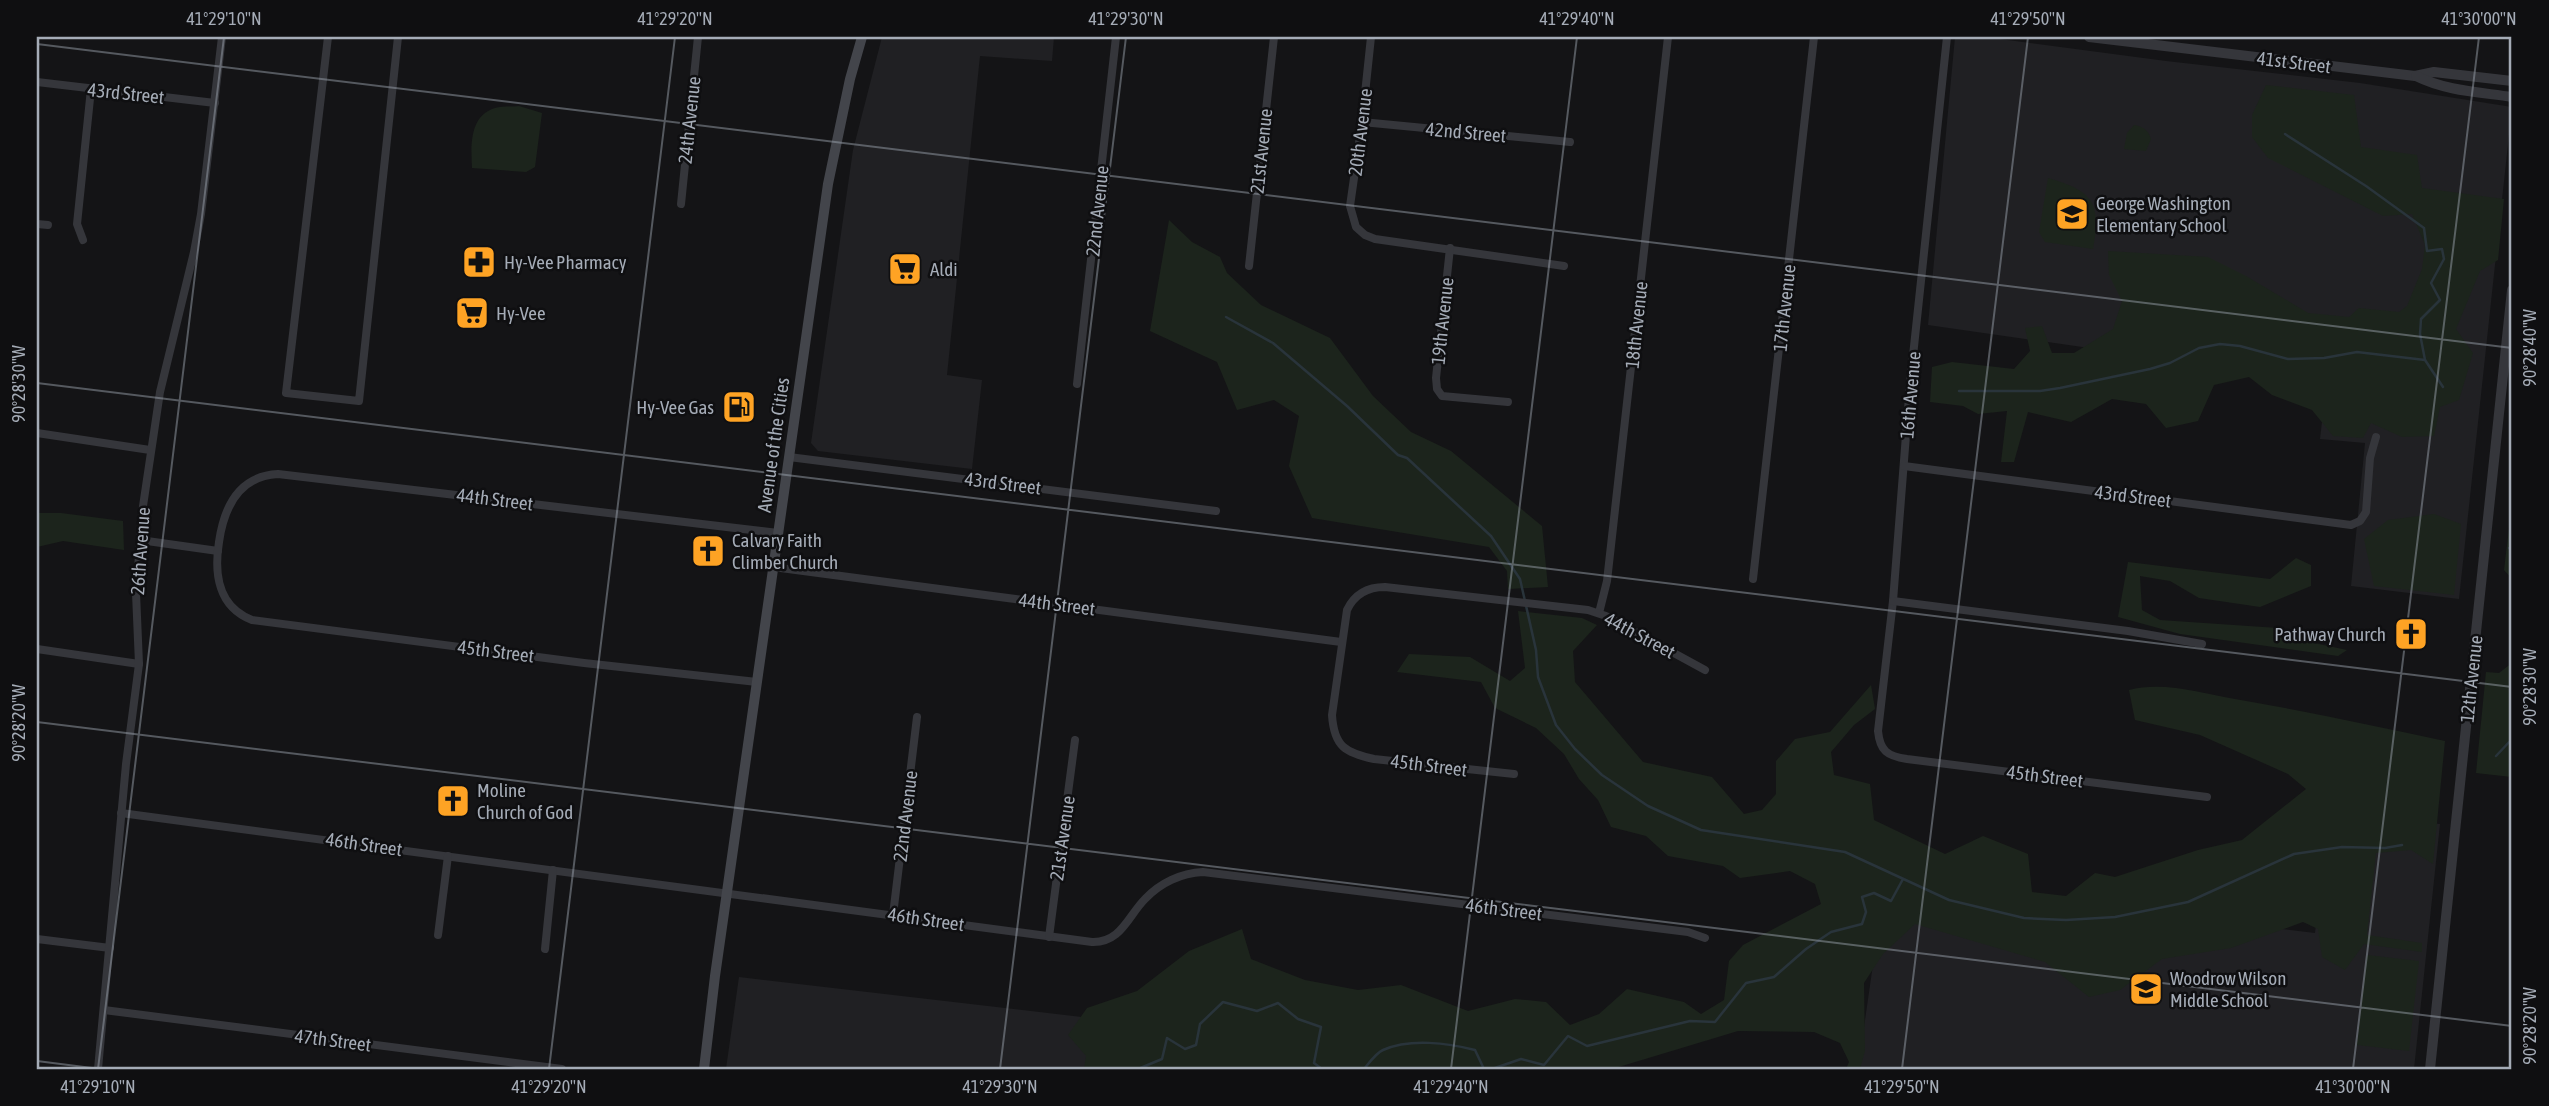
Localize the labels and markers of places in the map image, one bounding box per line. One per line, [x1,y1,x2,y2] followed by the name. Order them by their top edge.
[2096,192,2231,236] place label: George Washington Elementary School
[2053,195,2091,233] school or university icon: George Washington Elementary School
[460,243,498,281] pharmacy icon: Hy-Vee Pharmacy
[886,250,924,288] supermarket icon: Aldi
[504,251,627,273] place label: Hy-Vee Pharmacy
[930,258,958,280] place label: Aldi
[453,294,491,332] supermarket icon: Hy-Vee
[496,302,546,324] place label: Hy-Vee
[720,388,758,426] fuel station icon: Hy-Vee Gas
[636,396,714,418] place label: Hy-Vee Gas
[732,529,838,573] place label: Calvary Faith Climber Church
[689,532,727,570] church icon: Calvary Faith Climber Church
[2392,615,2430,653] church icon: Pathway Church
[2274,623,2386,645] place label: Pathway Church
[477,779,573,823] place label: Moline Church of God
[434,782,472,820] church icon: Moline Church of God
[2170,967,2286,1011] place label: Woodrow Wilson Middle School
[2127,970,2165,1008] school or university icon: Woodrow Wilson Middle School

